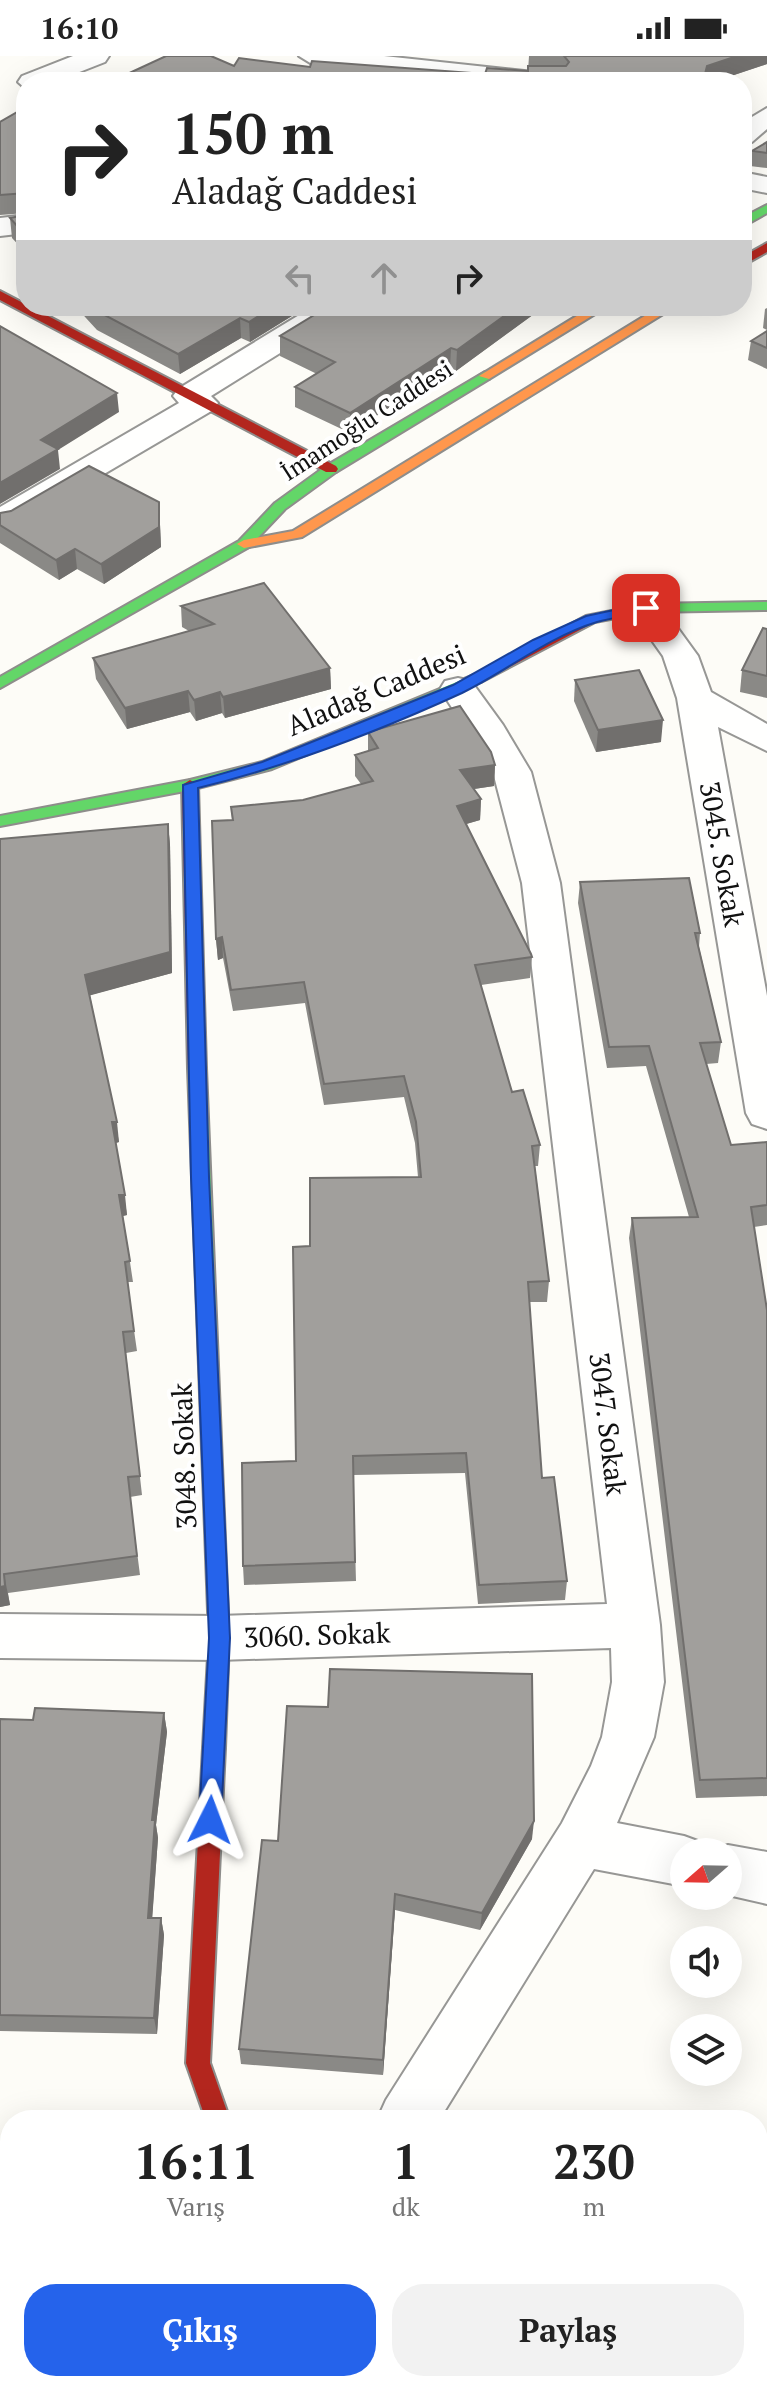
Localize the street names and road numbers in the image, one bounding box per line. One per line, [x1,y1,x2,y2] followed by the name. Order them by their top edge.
[274,353,458,488] street label: İmamoğlu Caddesi
[281,635,471,744] street label: Aladağ Caddesi
[692,778,754,930] street label: 3045. Sokak
[581,1350,636,1498] street label: 3047. Sokak
[162,1382,205,1530] street label: 3048. Sokak
[243,1613,391,1656] street label: 3060. Sokak

